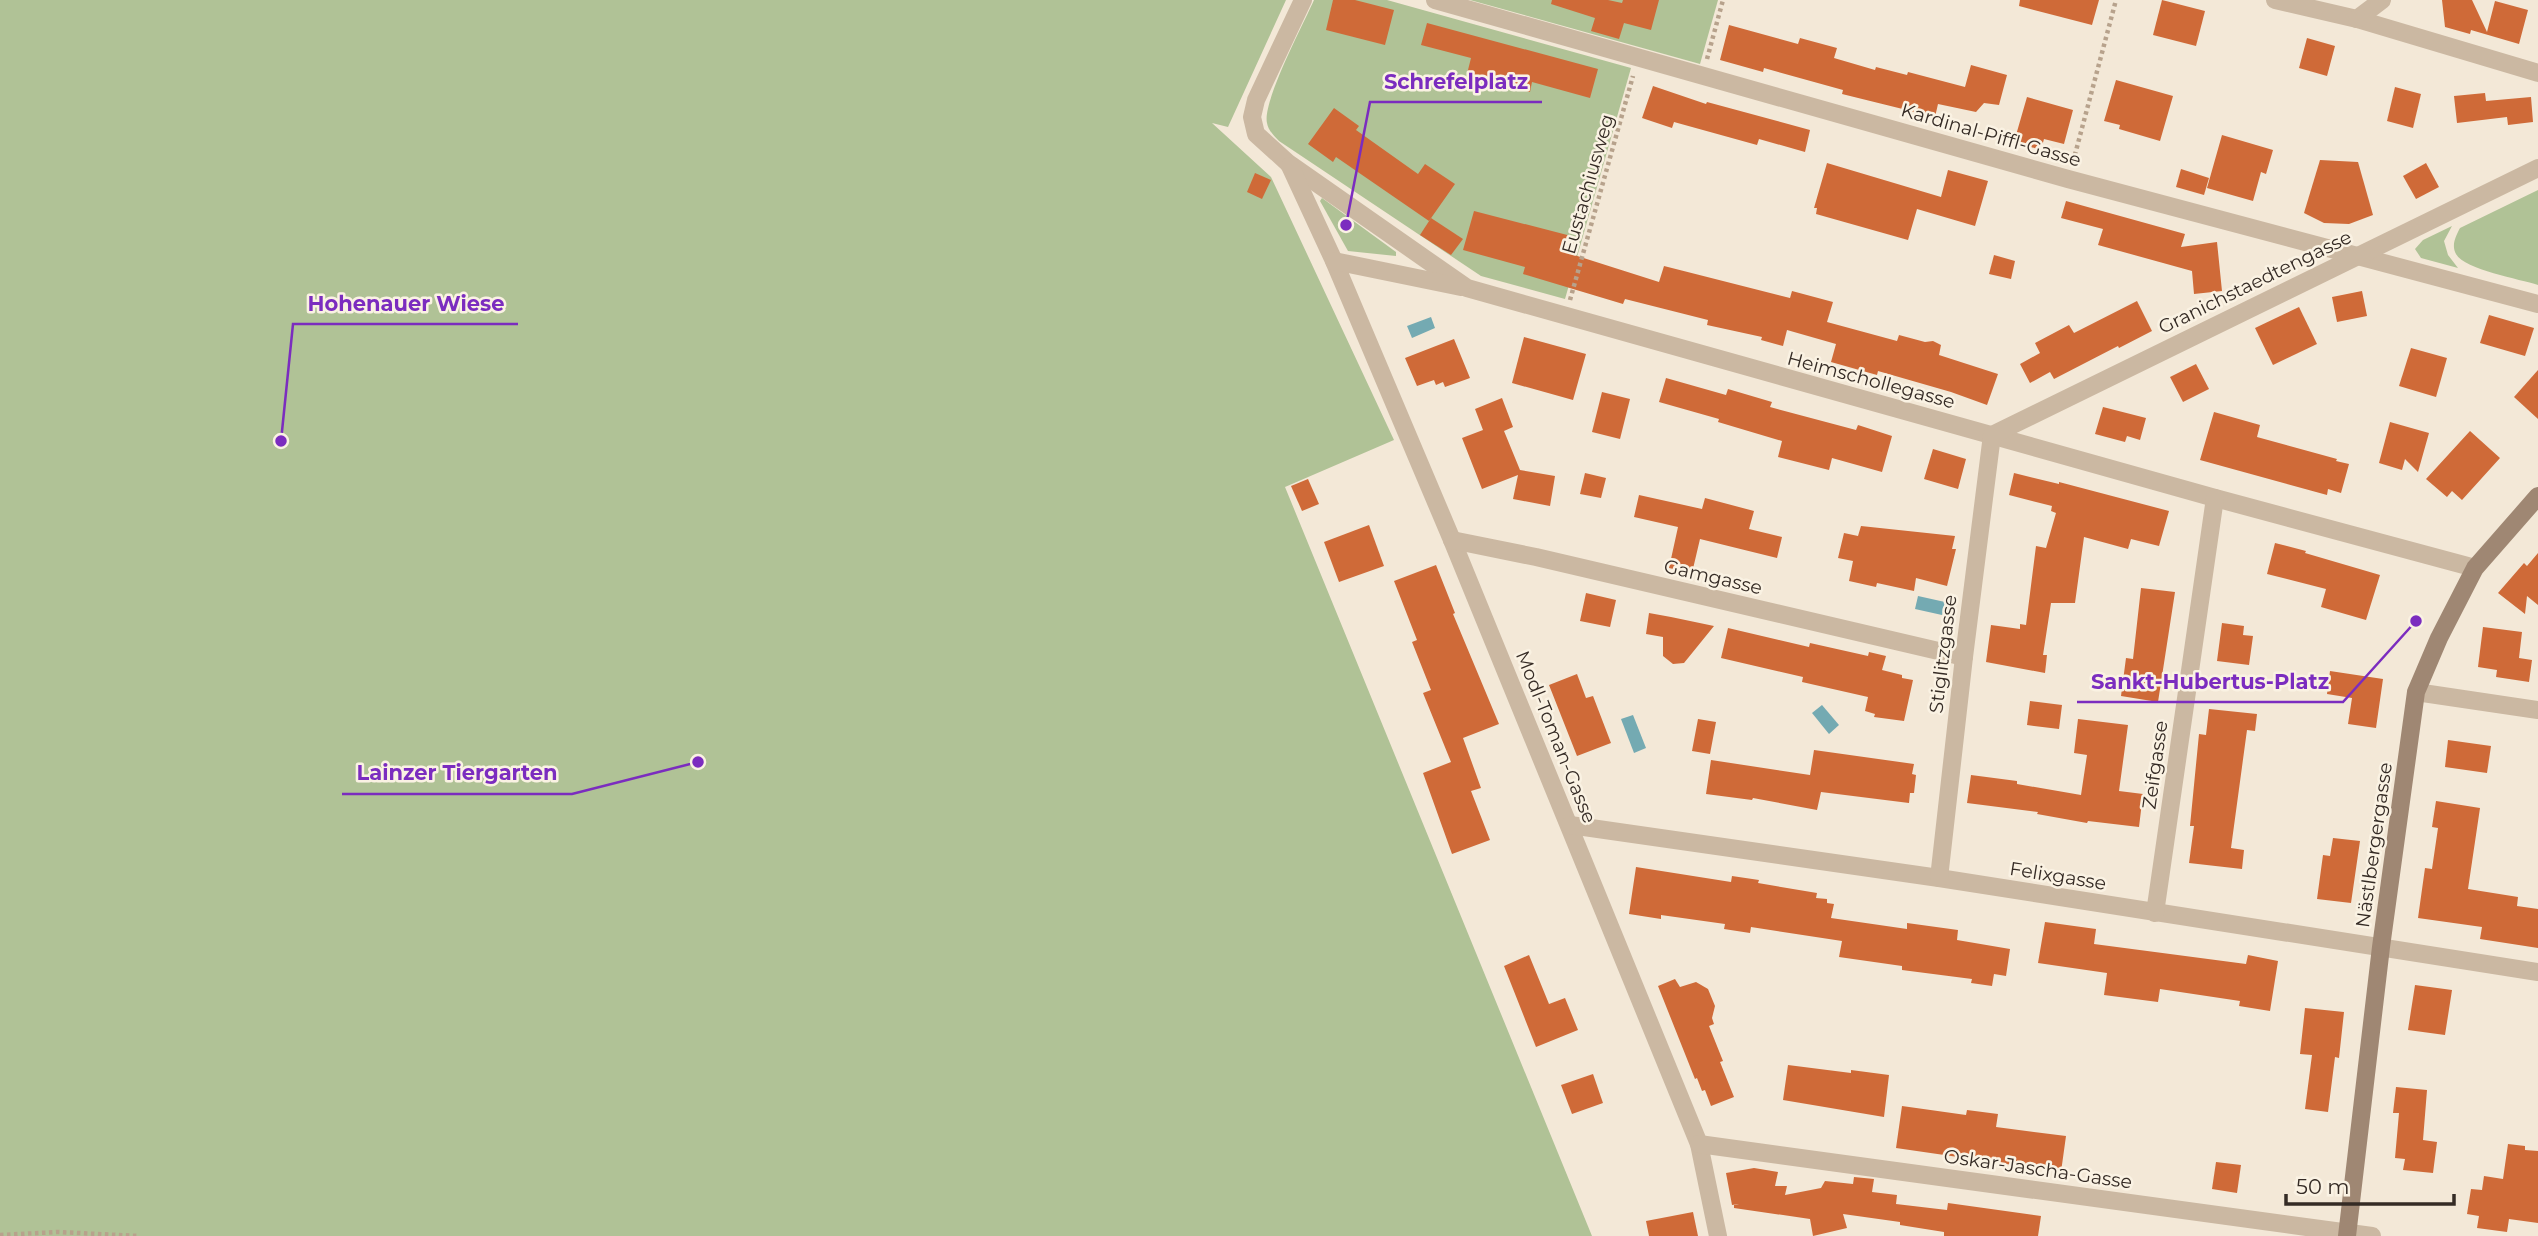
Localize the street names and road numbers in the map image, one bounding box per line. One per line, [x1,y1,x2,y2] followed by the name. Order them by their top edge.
[1898,98,2084,172] street label: Kardinal-Piffl-Gasse
[1557,111,1619,257] street label: Eustachiusweg
[2155,225,2355,339] street label: Granichstaedtengasse
[1785,347,1957,413] street label: Heimschollegasse
[1662,555,1764,599] street label: Gamgasse
[1924,593,1962,715] street label: Stiglitzgasse
[1511,647,1601,827] street label: Modl-Toman-Gasse
[2137,719,2173,811] street label: Zeifgasse
[2351,761,2397,929] street label: Nästlbergergasse
[2008,857,2108,895] street label: Felixgasse
[1942,1144,2134,1194] street label: Oskar-Jascha-Gasse

